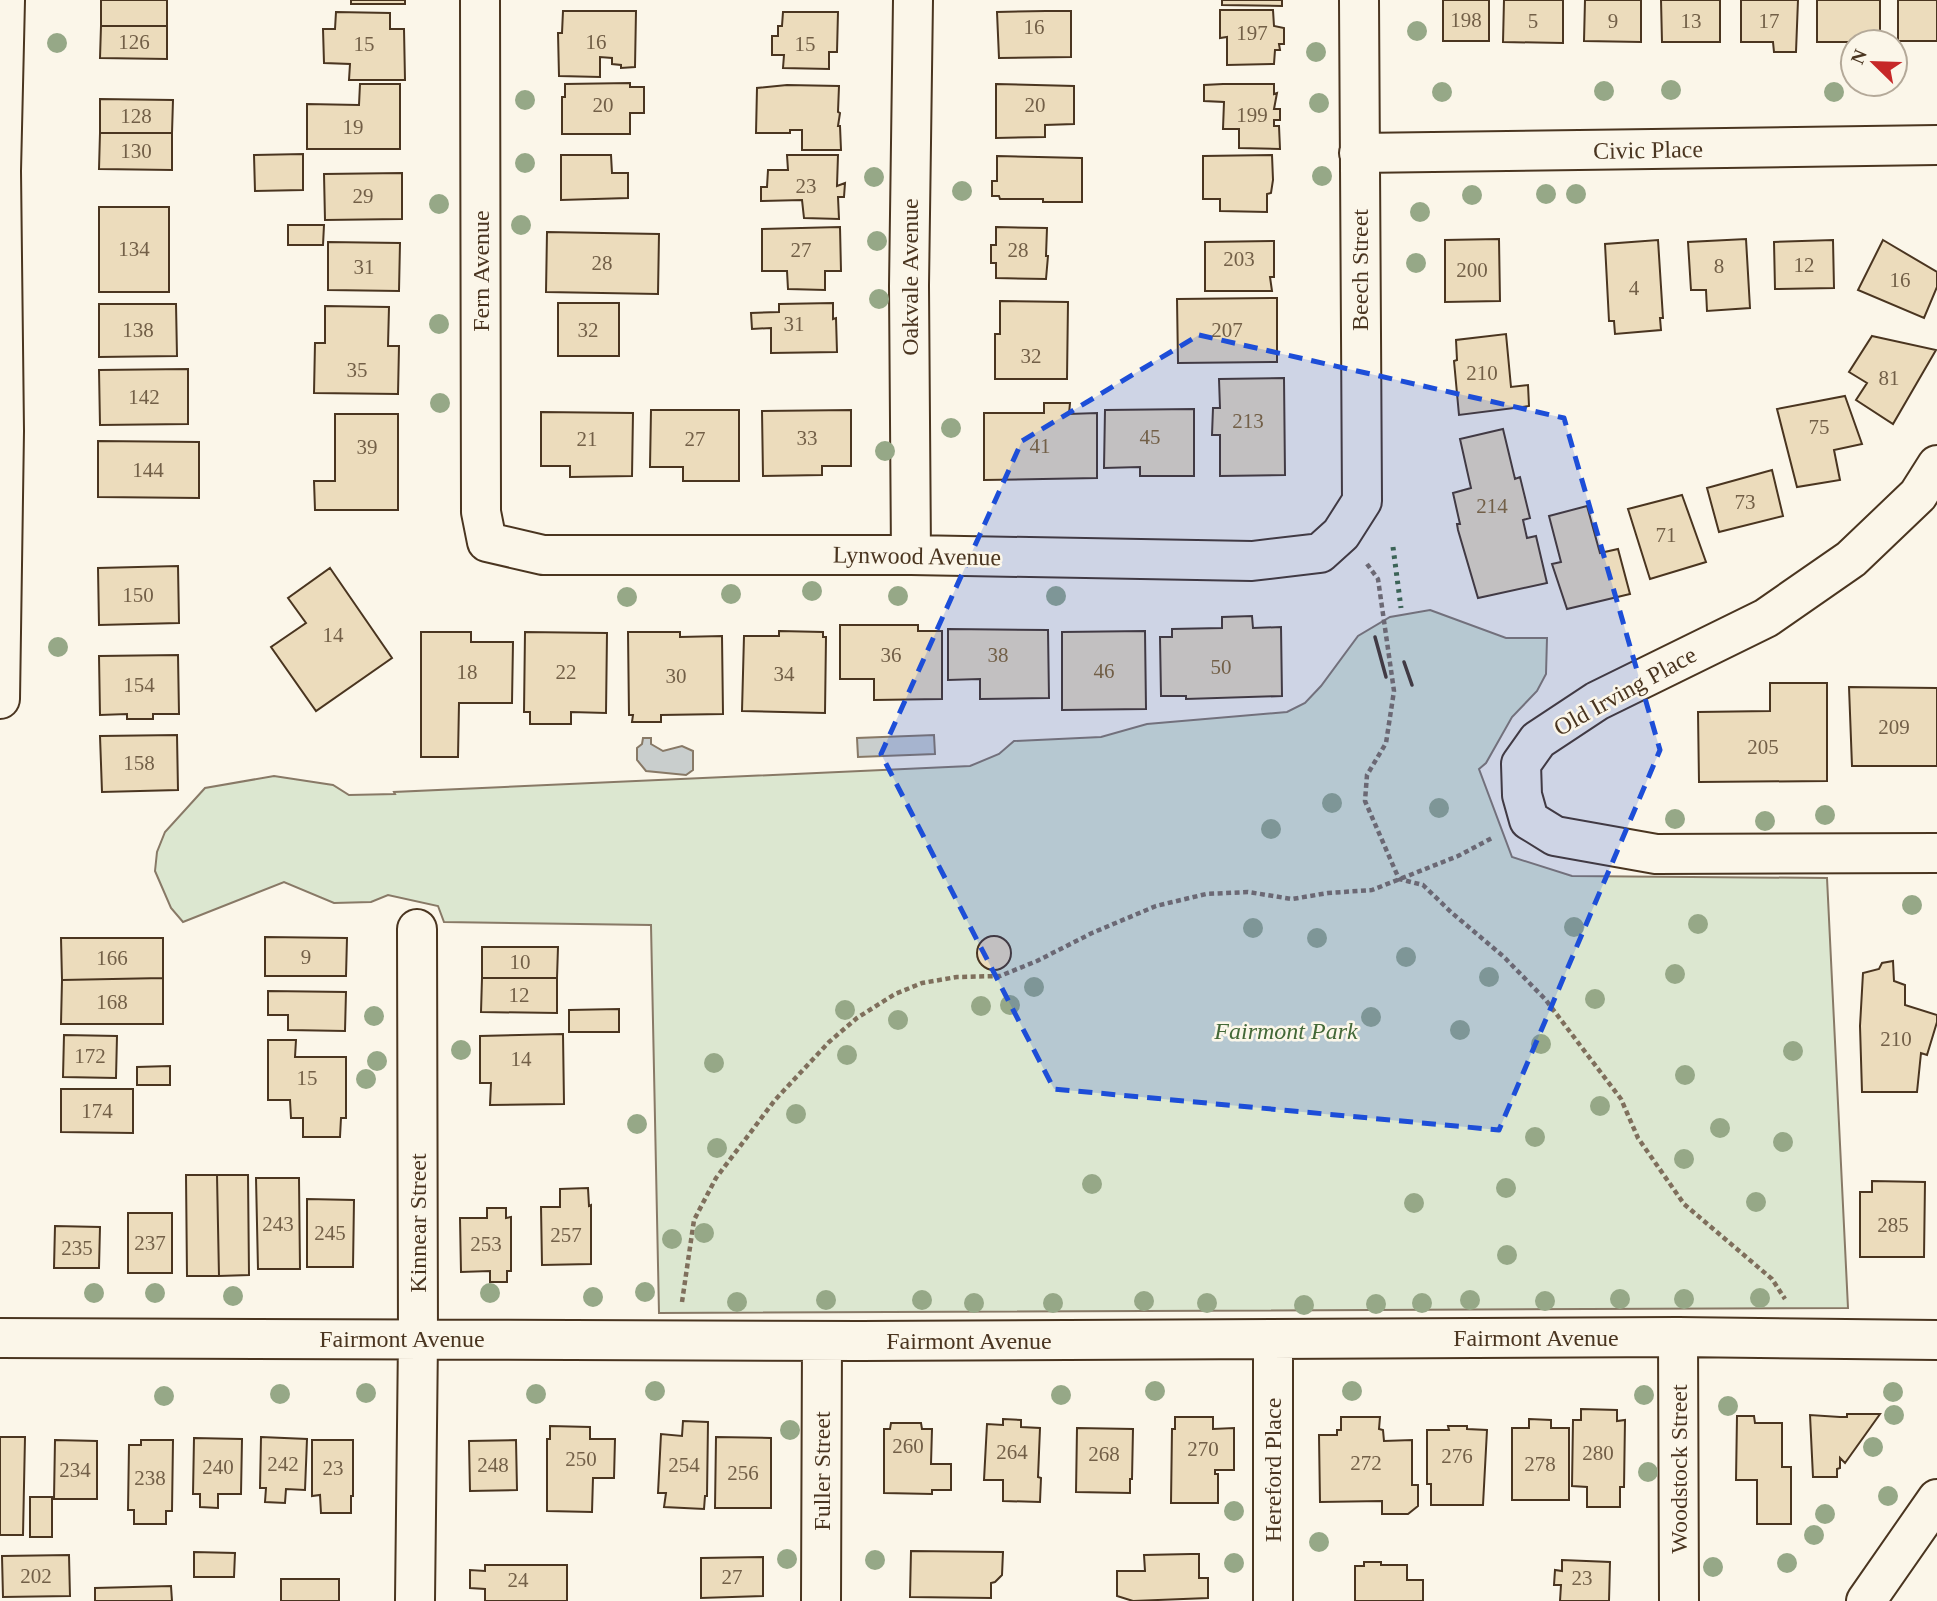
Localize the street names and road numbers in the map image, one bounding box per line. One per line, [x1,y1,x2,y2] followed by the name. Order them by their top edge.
[1593,136,1703,164] street label: Civic Place
[897,198,923,356] street label: Oakvale Avenue
[1347,209,1373,331] street label: Beech Street
[468,210,494,332] street label: Fern Avenue
[833,542,1001,570] street label: Lynwood Avenue
[1549,641,1701,741] street label: Old Irving Place
[405,1153,431,1293] street label: Kinnear Street
[1453,1325,1619,1351] street label: Fairmont Avenue
[319,1326,485,1352] street label: Fairmont Avenue
[886,1328,1052,1354] street label: Fairmont Avenue
[1666,1384,1692,1554] street label: Woodstock Street
[1260,1398,1286,1542] street label: Hereford Place
[809,1411,835,1531] street label: Fuller Street

